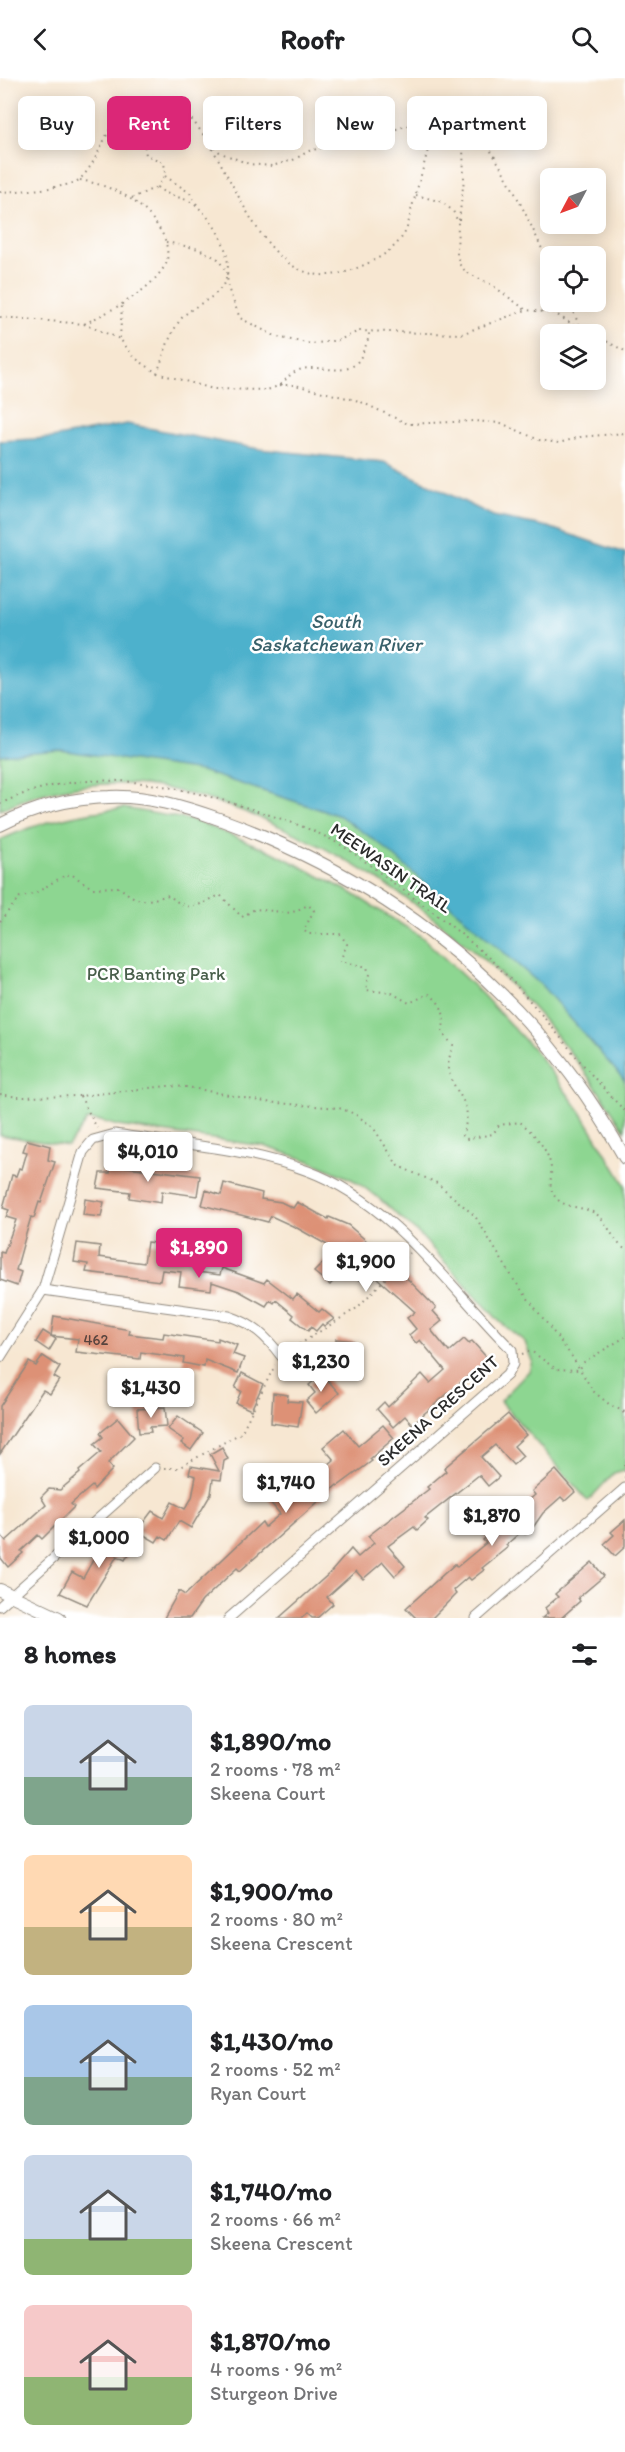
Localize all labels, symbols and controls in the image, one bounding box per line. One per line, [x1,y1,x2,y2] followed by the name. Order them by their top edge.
[24,23,57,56] icon: back
[280,23,345,56] text: Roofr
[568,23,601,56] icon: search
[18,96,95,150] chip: Buy
[107,96,191,150] chip: Rent
[203,96,303,150] chip: Filters
[315,96,395,150] chip: New
[407,96,547,150] chip: Apartment
[540,168,606,234] north arrow
[540,168,606,390] map controls
[540,246,606,312] button: locate
[540,324,606,390] button: layers
[250,609,424,656] water label: South Saskatchewan River
[326,818,456,918] street label: MEEWASIN TRAIL
[87,963,226,985] park label: PCR Banting Park
[99,1132,197,1183] pin: $4,010
[118,1139,178,1163] text: $4,010
[150,1228,248,1279] pin: $1,890
[170,1235,228,1259] text: $1,890
[317,1242,415,1293] pin: $1,900
[336,1249,396,1273] text: $1,900
[84,1331,109,1349] house number: 462
[272,1342,370,1393] pin: $1,230
[292,1349,350,1373] text: $1,230
[373,1351,503,1471] street label: SKEENA CRESCENT
[102,1368,200,1419] pin: $1,430
[121,1375,181,1399] text: $1,430
[237,1463,335,1514] pin: $1,740
[257,1470,315,1494] text: $1,740
[443,1496,541,1547] pin: $1,870
[463,1503,521,1527] text: $1,870
[50,1518,148,1569] pin: $1,000
[68,1525,130,1549] text: $1,000
[24,1638,116,1670] text: 8 homes
[568,1638,601,1671] icon: filters
[210,1725,331,1757] text: $1,890/mo
[72,1729,144,1801] icon: home
[210,1757,341,1781] text: 2 rooms · 78 m²
[210,1781,325,1805] text: Skeena Court
[210,1875,333,1907] text: $1,900/mo
[72,1879,144,1951] icon: home
[210,1907,343,1931] text: 2 rooms · 80 m²
[210,1931,353,1955] text: Skeena Crescent
[210,2025,333,2057] text: $1,430/mo
[72,2029,144,2101] icon: home
[210,2057,341,2081] text: 2 rooms · 52 m²
[210,2081,306,2105] text: Ryan Court
[210,2175,332,2207] text: $1,740/mo
[72,2179,144,2251] icon: home
[210,2207,341,2231] text: 2 rooms · 66 m²
[210,2231,353,2255] text: Skeena Crescent
[210,2325,331,2357] text: $1,870/mo
[72,2329,144,2401] icon: home
[210,2357,342,2381] text: 4 rooms · 96 m²
[210,2381,338,2405] text: Sturgeon Drive

